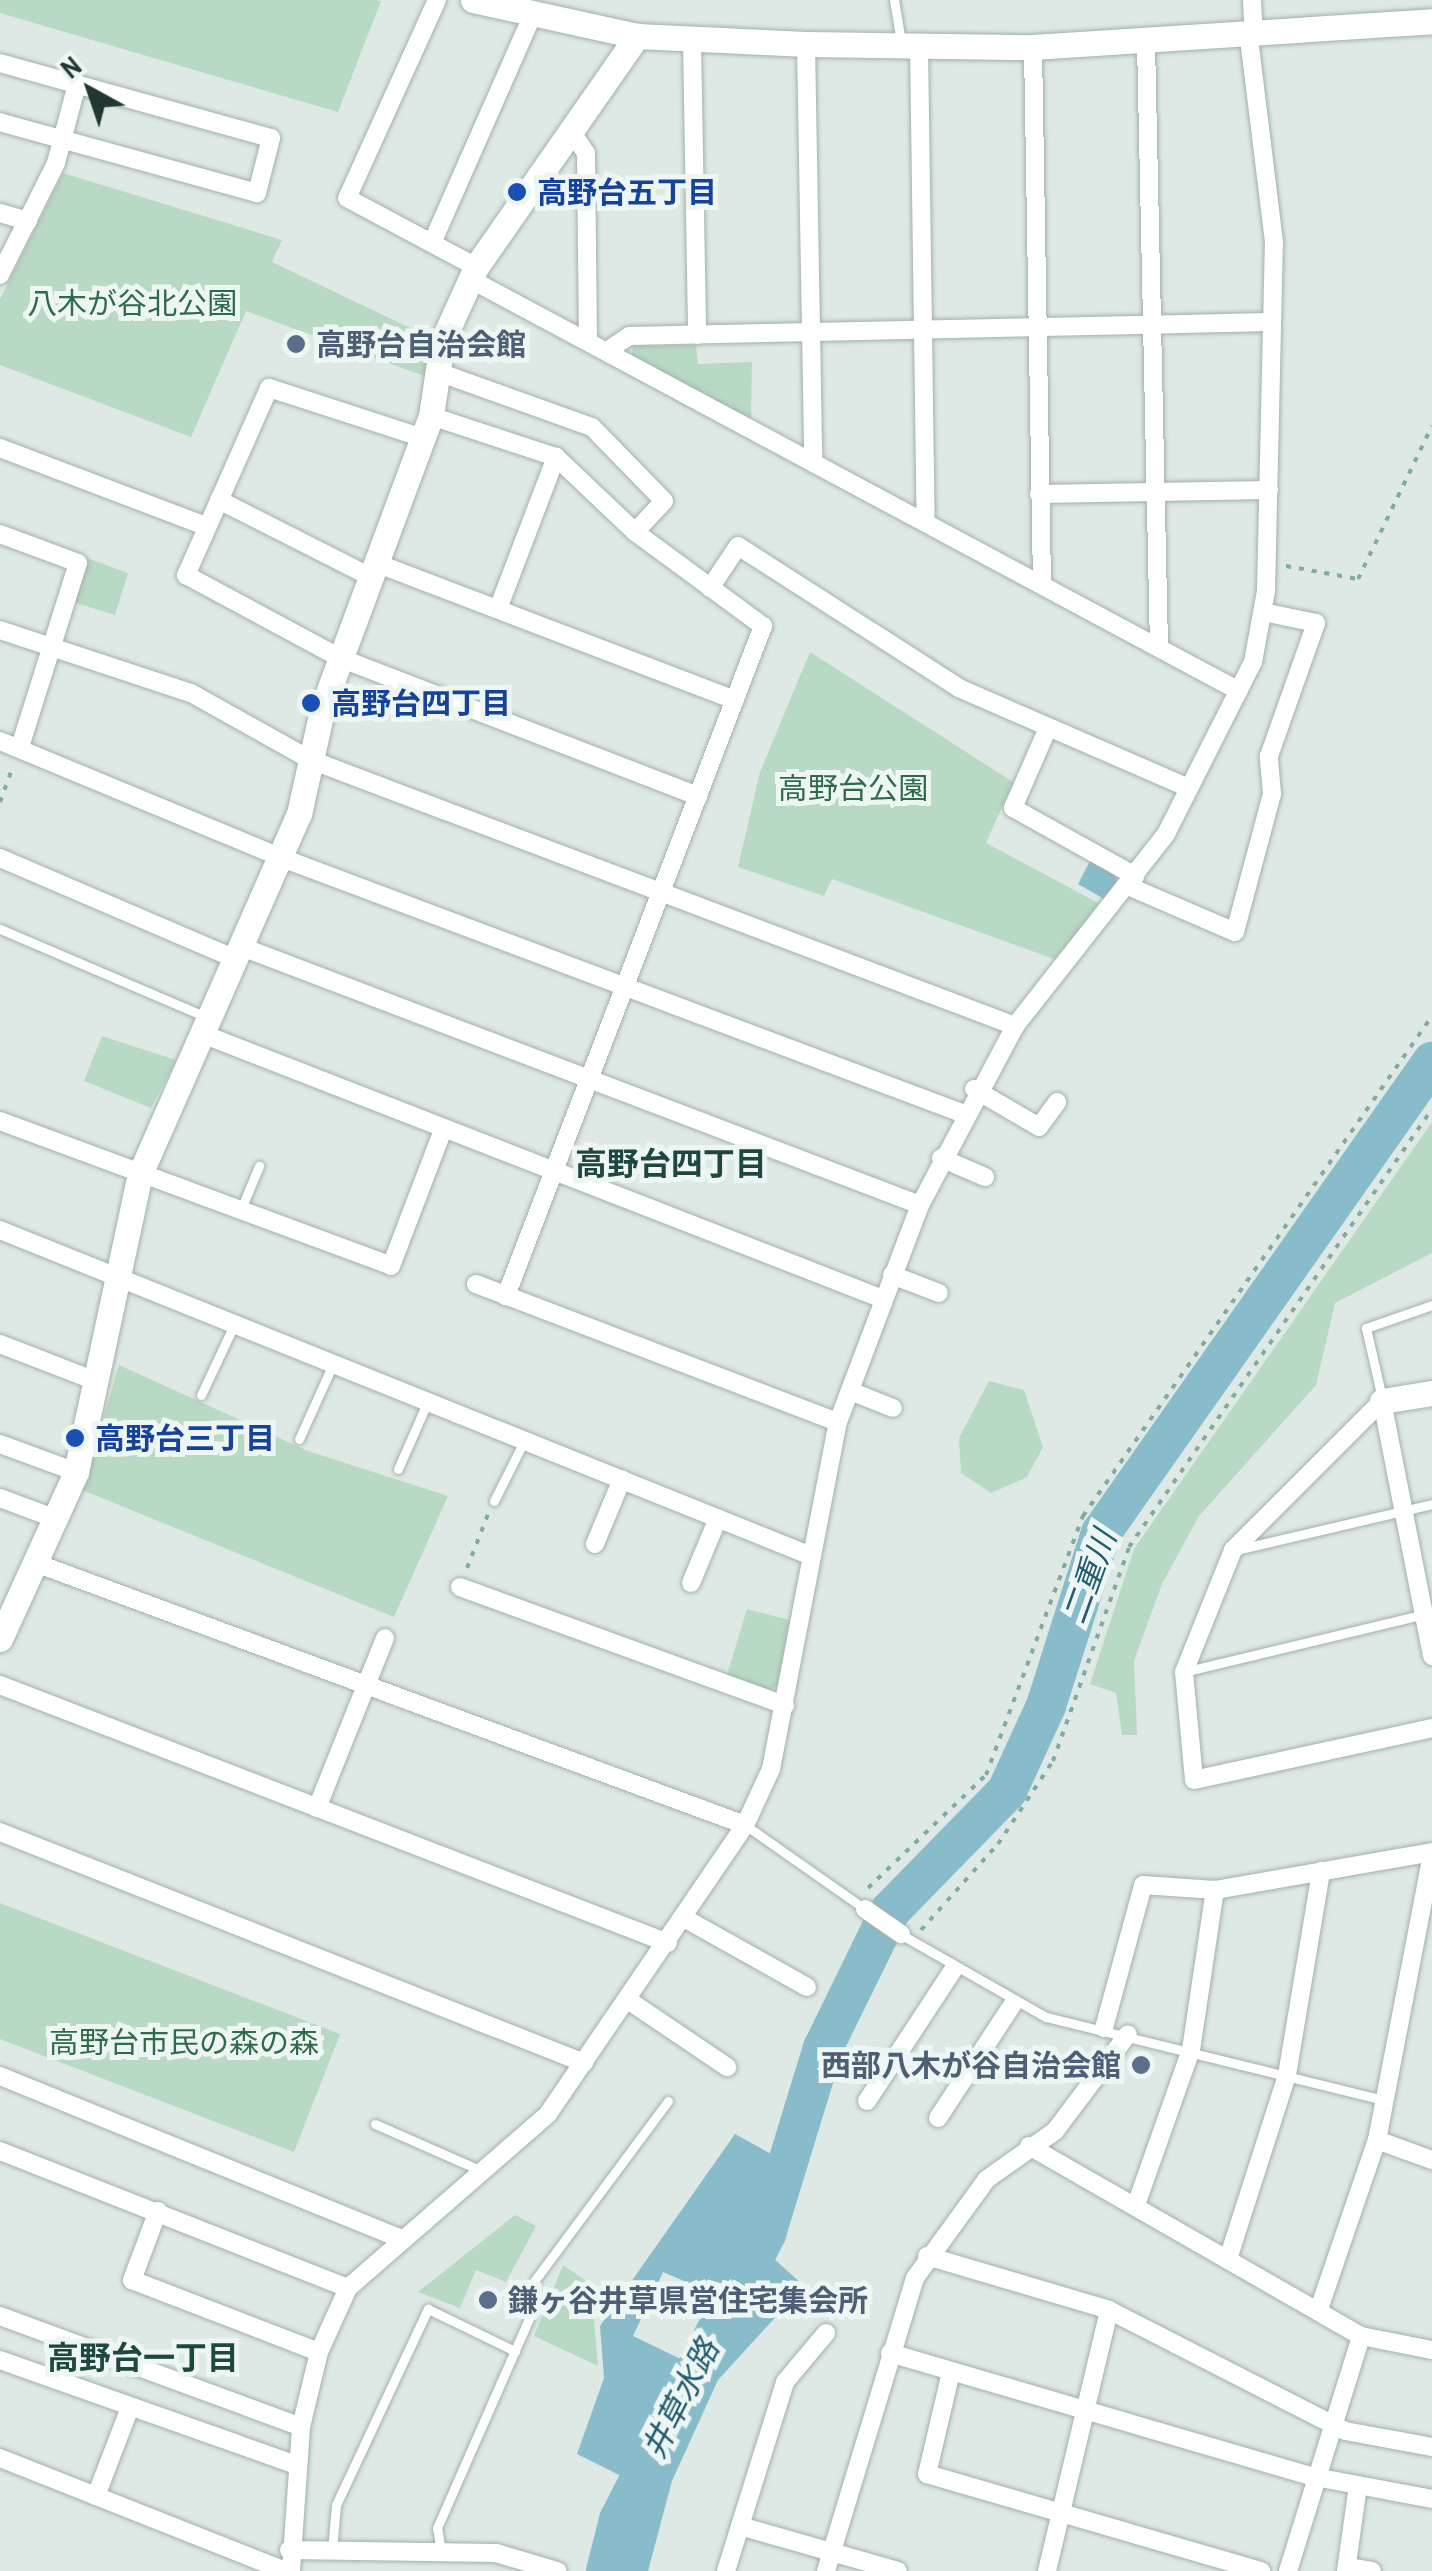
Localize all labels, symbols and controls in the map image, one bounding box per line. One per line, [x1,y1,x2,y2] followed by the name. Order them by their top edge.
[40,40,140,140] north arrow
[52,47,89,87] text: N
[537,174,717,210] place label: 高野台五丁目
[506,181,528,203] marker: 高野台五丁目
[27,285,237,321] park label: 八木が谷北公園
[316,326,526,362] place label: 高野台自治会館
[285,333,307,355] marker: 高野台自治会館
[331,685,511,721] place label: 高野台四丁目
[300,692,322,714] marker: 高野台四丁目
[778,770,928,806] park label: 高野台公園
[575,1145,767,1183] district label: 高野台四丁目
[95,1420,275,1456] place label: 高野台三丁目
[64,1427,86,1449] marker: 高野台三丁目
[1056,1525,1124,1629] water label: 二重川
[49,2024,319,2060] park label: 高野台市民の森の森
[821,2047,1121,2083] place label: 西部八木が谷自治会館
[1130,2054,1152,2076] marker: 西部八木が谷自治会館
[508,2282,868,2318] place label: 鎌ヶ谷井草県営住宅集会所
[477,2289,499,2311] marker: 鎌ヶ谷井草県営住宅集会所
[635,2333,727,2465] water label: 井草水路
[47,2339,239,2377] district label: 高野台一丁目

